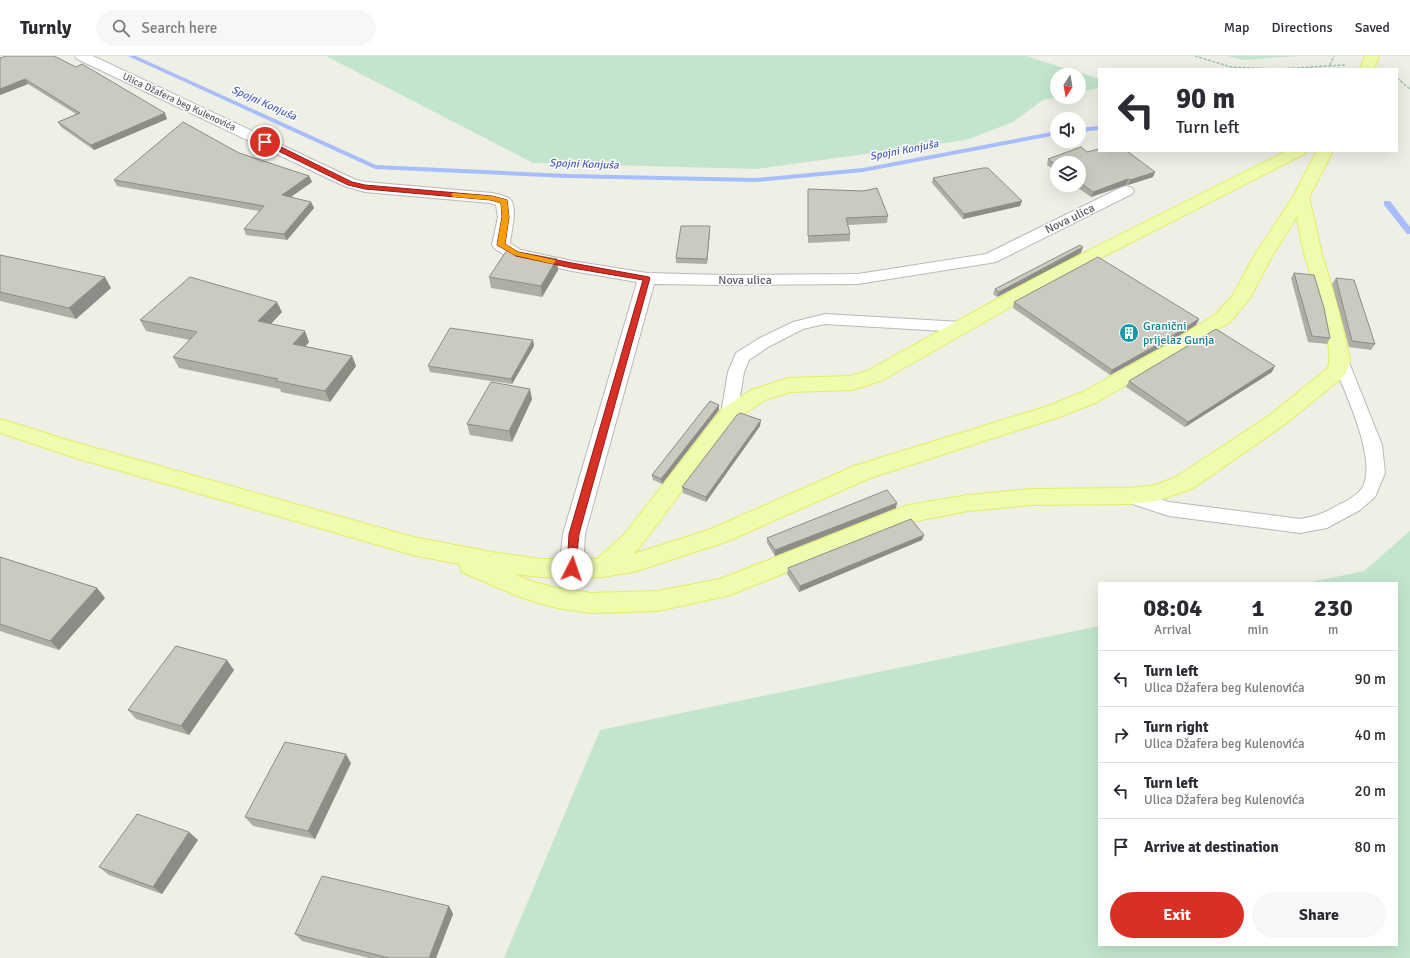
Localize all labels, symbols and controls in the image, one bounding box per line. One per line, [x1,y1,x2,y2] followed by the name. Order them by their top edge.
[96,10,376,46] search box
[20,16,72,40] text: Turnly
[110,17,132,39] icon: search
[142,19,217,37] text: Search here
[1224,19,1250,36] text: Map
[1272,19,1333,36] text: Directions
[1355,19,1390,36] text: Saved
[1050,68,1086,104] north arrow
[1050,68,1086,192] map controls
[120,70,238,134] street label: Ulica Džafera beg Kulenovića
[1176,82,1235,116] text: 90 m
[230,83,299,123] water label: Spojni Konjuša
[1110,84,1162,136] icon: left
[1050,112,1086,148] button: sound
[1176,116,1239,138] text: Turn left
[248,125,282,159] pin
[254,131,276,153] icon: arrive
[869,137,940,163] water label: Spojni Konjuša
[549,156,619,172] water label: Spojni Konjuša
[1050,156,1086,192] button: layers
[1043,201,1097,237] street label: Nova ulica
[718,273,772,288] street label: Nova ulica
[1143,319,1214,348] place label: Granični prijelaz Gunja
[1118,322,1140,344] building icon: Granični prijelaz Gunja
[551,548,593,590] position arrow
[1143,593,1202,623] text: 08:04
[1252,593,1264,623] text: 1
[1314,593,1353,623] text: 230
[1154,622,1191,638] text: Arrival
[1248,622,1269,638] text: min
[1328,622,1338,638] text: m
[1144,662,1198,680] text: Turn left
[1110,668,1132,690] icon: left
[1355,670,1386,688] text: 90 m
[1144,680,1305,696] text: Ulica Džafera beg Kulenovića
[1144,718,1209,736] text: Turn right
[1110,724,1132,746] icon: right
[1355,726,1386,744] text: 40 m
[1144,736,1305,752] text: Ulica Džafera beg Kulenovića
[1144,774,1198,792] text: Turn left
[1110,780,1132,802] icon: left
[1355,782,1386,800] text: 20 m
[1144,792,1305,808] text: Ulica Džafera beg Kulenovića
[1110,836,1132,858] icon: arrive
[1144,838,1279,856] text: Arrive at destination
[1355,838,1386,856] text: 80 m
[1110,892,1244,938] button: Exit
[1252,892,1386,938] button: Share

